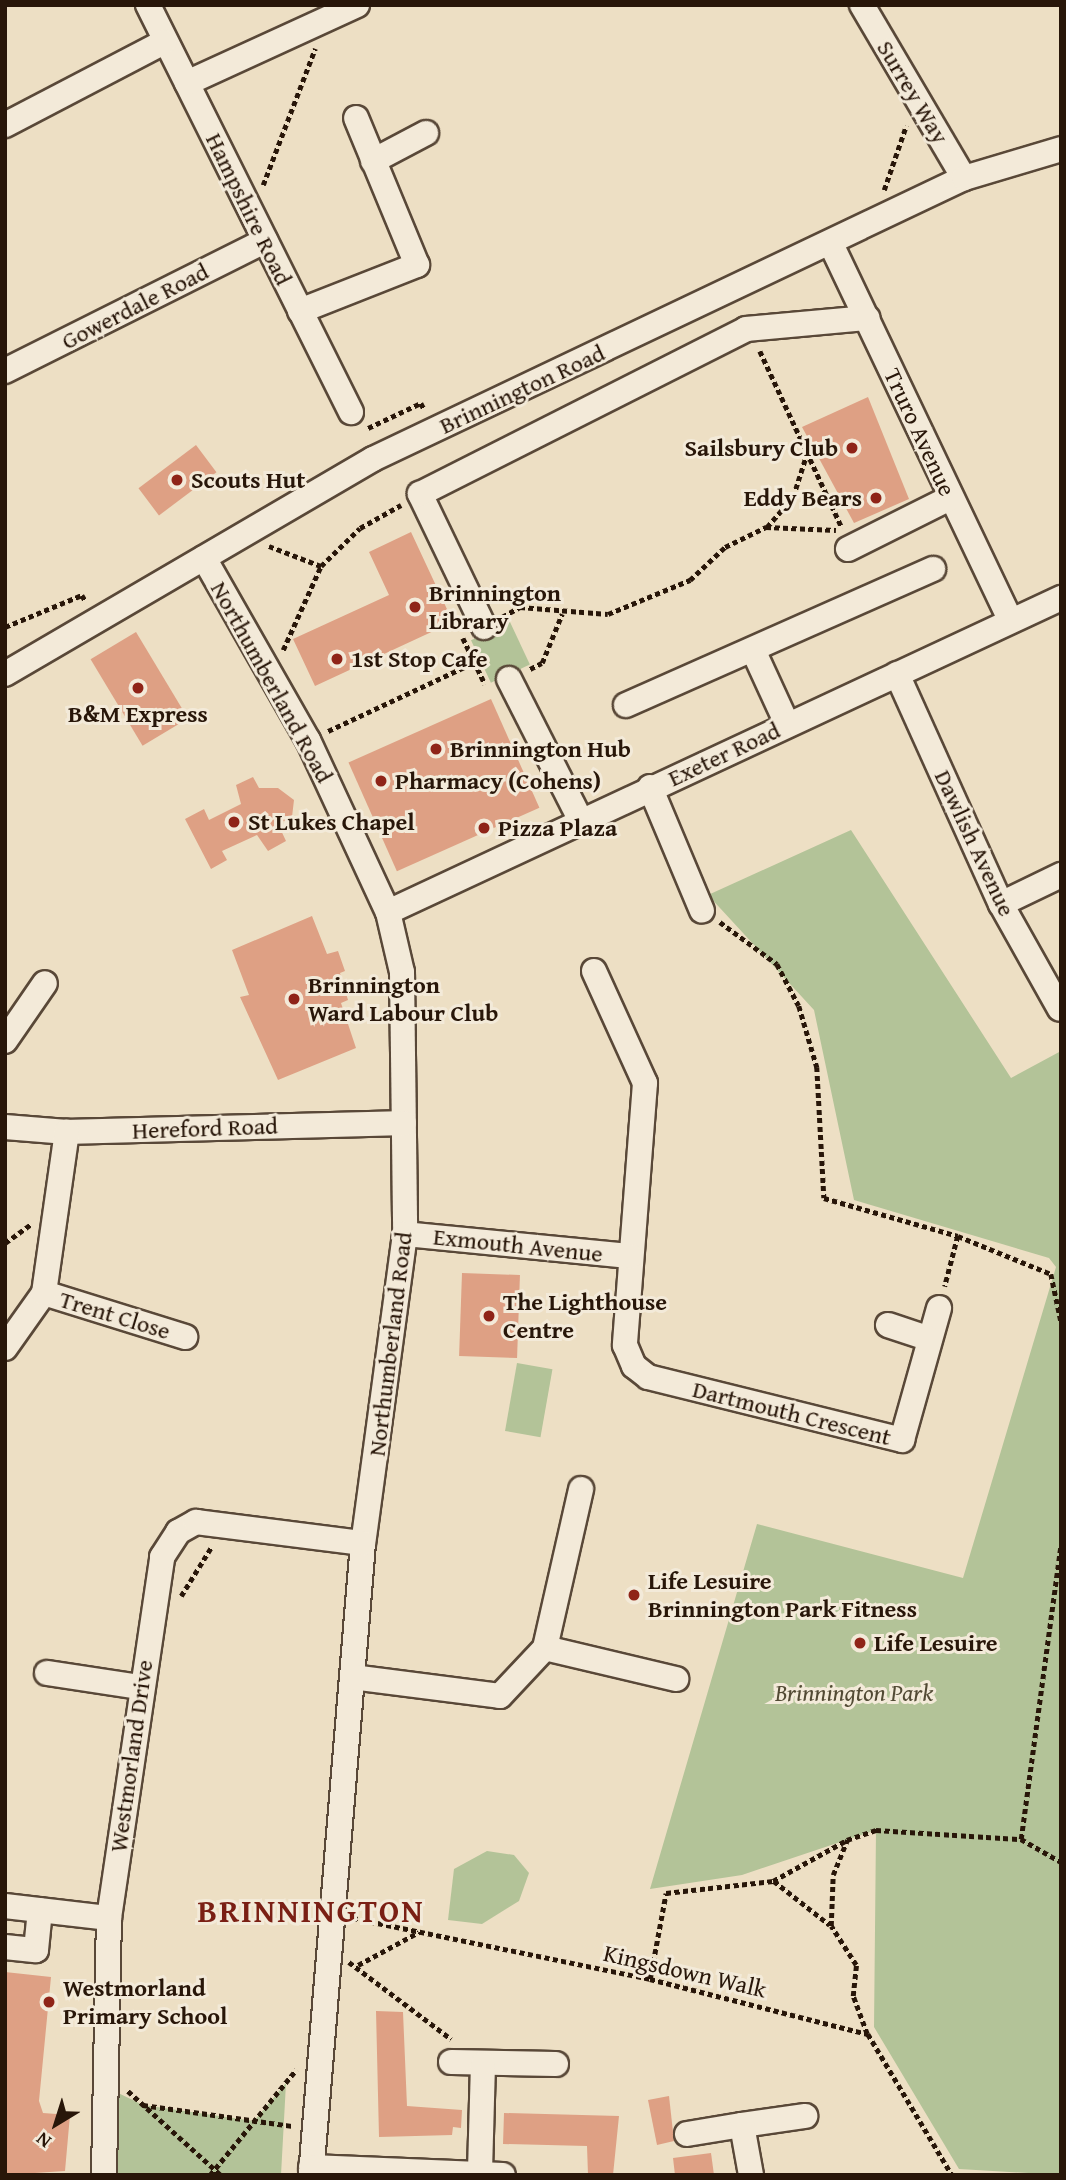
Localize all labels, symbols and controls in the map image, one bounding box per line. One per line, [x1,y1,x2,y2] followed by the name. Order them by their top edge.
[871,35,955,149] street label: Surrey Way
[200,128,298,290] street label: Hampshire Road
[57,257,213,355] street label: Gowerdale Road
[435,338,609,440] street label: Brinnington Road
[878,364,962,500] street label: Truro Avenue
[684,434,838,462] place label: Sailsbury Club
[844,440,860,456] marker: Sailsbury Club
[191,466,305,494] place label: Scouts Hut
[169,472,185,488] marker: Scouts Hut
[744,484,862,512] place label: Eddy Bears
[868,490,884,506] marker: Eddy Bears
[205,576,339,788] street label: Northumberland Road
[429,579,561,635] place label: Brinnington Library
[407,599,423,615] marker: Brinnington Library
[351,645,488,673] place label: 1st Stop Cafe
[329,651,345,667] marker: 1st Stop Cafe
[130,680,146,696] marker: B&M Express
[68,700,208,728] place label: B&M Express
[663,716,785,792] street label: Exeter Road
[450,735,631,763] place label: Brinnington Hub
[428,741,444,757] marker: Brinnington Hub
[929,765,1021,921] street label: Dawlish Avenue
[395,767,601,795] place label: Pharmacy (Cohens)
[373,773,389,789] marker: Pharmacy (Cohens)
[248,808,415,836] place label: St Lukes Chapel
[226,814,242,830] marker: St Lukes Chapel
[498,814,617,842] place label: Pizza Plaza
[476,820,492,836] marker: Pizza Plaza
[308,971,498,1027] place label: Brinnington Ward Labour Club
[286,991,302,1007] marker: Brinnington Ward Labour Club
[132,1111,278,1145] street label: Hereford Road
[432,1222,604,1268] street label: Exmouth Avenue
[362,1230,418,1458] street label: Northumberland Road
[56,1285,174,1345] street label: Trent Close
[503,1288,667,1344] place label: The Lighthouse Centre
[481,1308,497,1324] marker: The Lighthouse Centre
[690,1374,894,1452] street label: Dartmouth Crescent
[648,1567,917,1623] place label: Life Lesuire Brinnington Park Fitness
[626,1587,642,1603] marker: Life Lesuire Brinnington Park Fitness
[874,1629,998,1657] place label: Life Lesuire
[852,1635,868,1651] marker: Life Lesuire
[103,1658,159,1854] street label: Westmorland Drive
[775,1679,933,1707] park label: Brinnington Park
[199,1892,423,1930] district label: BRINNINGTON
[601,1938,769,2004] street label: Kingsdown Walk
[63,1974,227,2030] place label: Westmorland Primary School
[41,1994,57,2010] marker: Westmorland Primary School
[21,2089,91,2159] north arrow
[29,2126,57,2155] text: N

